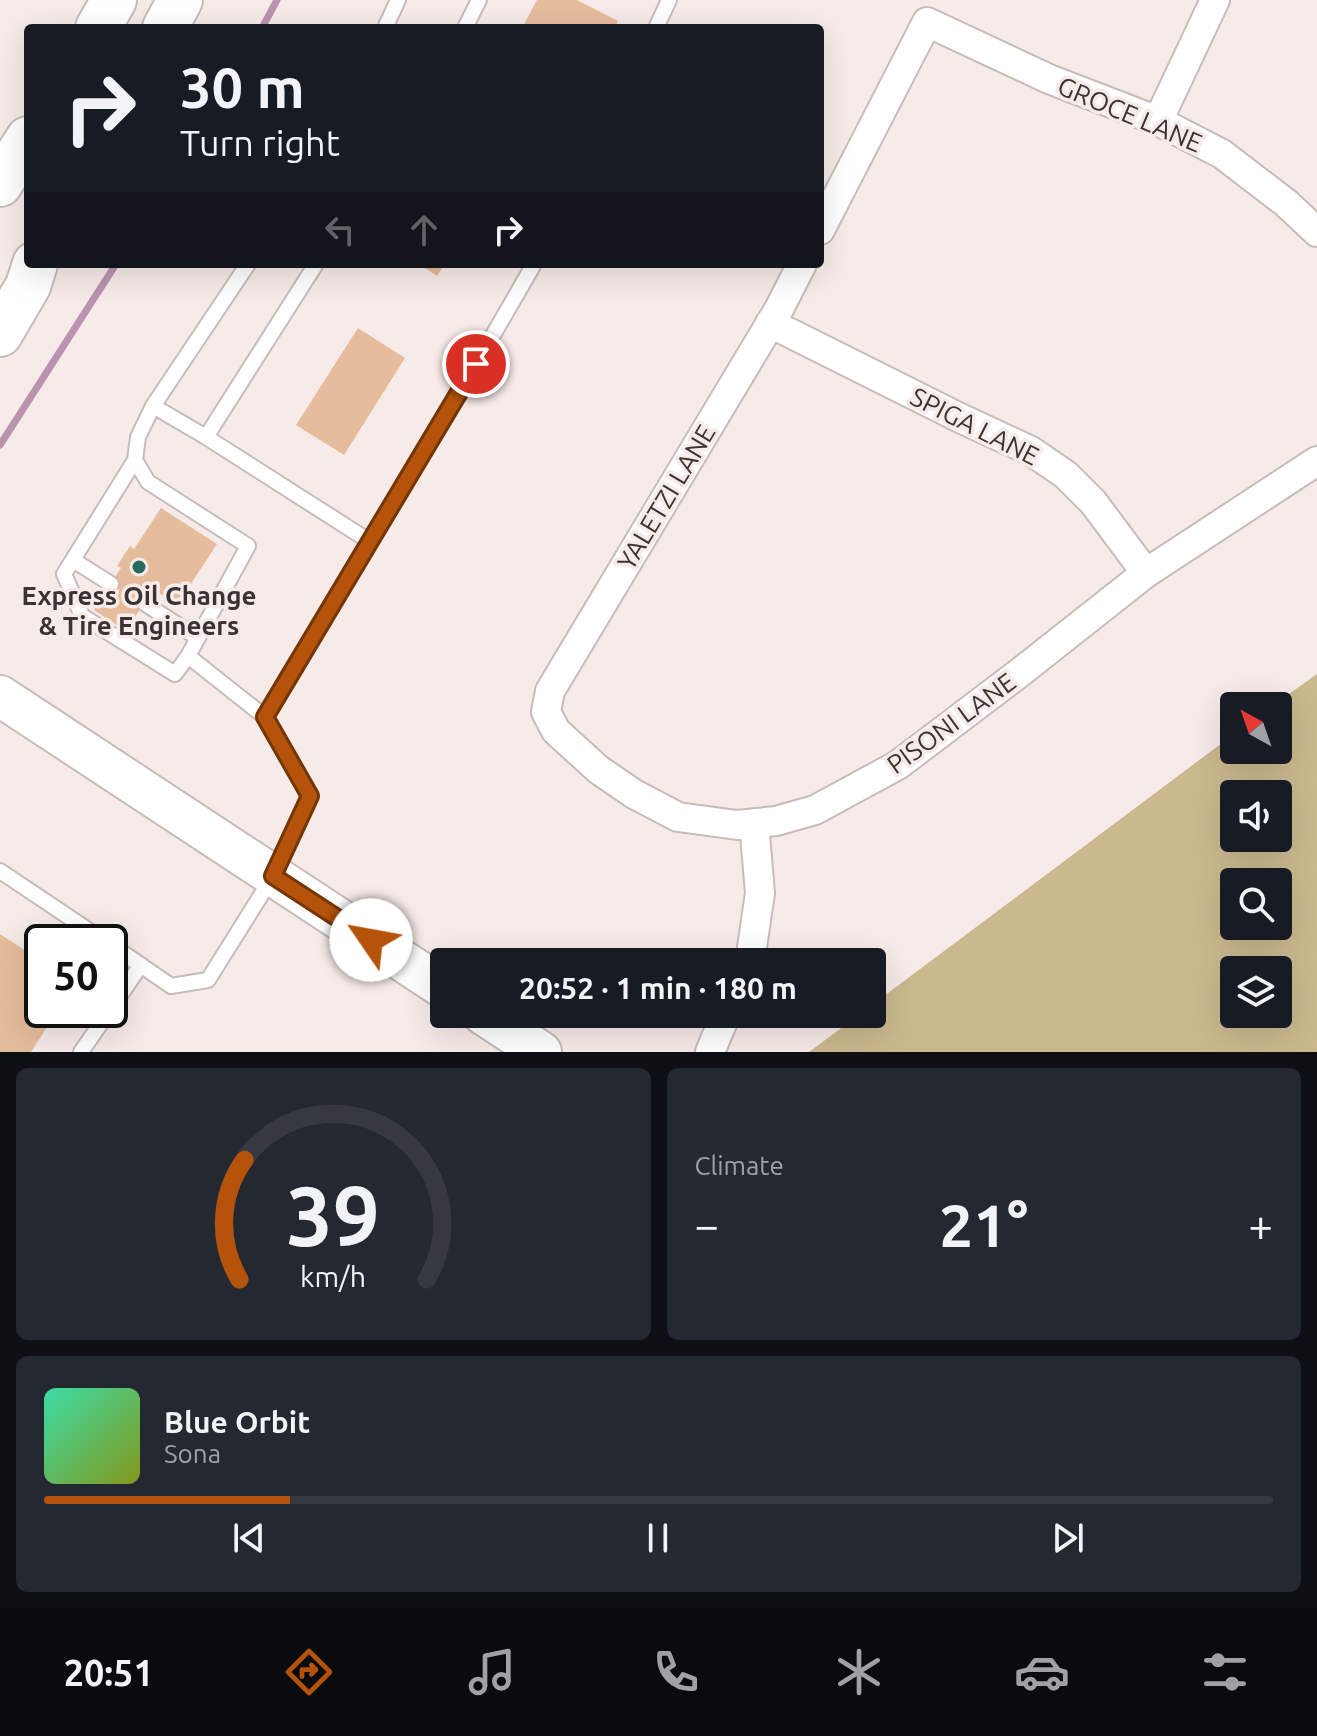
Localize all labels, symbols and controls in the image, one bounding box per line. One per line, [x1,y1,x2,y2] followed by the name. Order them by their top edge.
[48,56,152,160] icon: right
[180,56,305,119] text: 30 m
[1053,71,1207,157] street label: GROCE LANE
[180,122,340,163] text: Turn right
[318,208,362,252] icon: left
[402,208,446,252] icon: ahead
[486,208,530,252] icon: right
[442,330,510,398] pin
[454,342,498,386] icon: arrive
[906,381,1044,471] street label: SPIGA LANE
[611,419,721,575] street label: YALETZI LANE
[130,558,148,576] marker: Express Oil Change & Tire Engineers
[22,581,256,640] place label: Express Oil Change & Tire Engineers
[881,667,1021,779] street label: PISONI LANE
[1220,692,1292,764] north arrow
[1220,692,1292,1028] map controls
[1220,780,1292,852] button: sound
[1220,868,1292,940] button: search
[329,898,413,982] position arrow
[24,924,128,1028] speed limit sign: 50
[1220,956,1292,1028] button: layers
[519,971,797,1005] text: 20:52 · 1 min · 180 m
[695,1151,784,1180] text: Climate
[286,1168,380,1262] text: 39
[939,1191,1028,1258] text: 21°
[695,1200,719,1249] text: −
[1248,1200,1273,1249] text: +
[300,1260,366,1292] text: km/h
[164,1405,310,1439] text: Blue Orbit
[164,1439,221,1468] text: Sona
[227,1516,271,1560] icon: previous
[636,1516,680,1560] icon: pause
[1046,1516,1090,1560] icon: next
[281,1644,337,1700] icon: directions
[464,1644,520,1700] icon: music
[648,1644,704,1700] icon: phone
[831,1644,887,1700] icon: climate
[1014,1644,1070,1700] icon: car
[1197,1644,1253,1700] icon: filters
[64,1652,154,1693] text: 20:51

